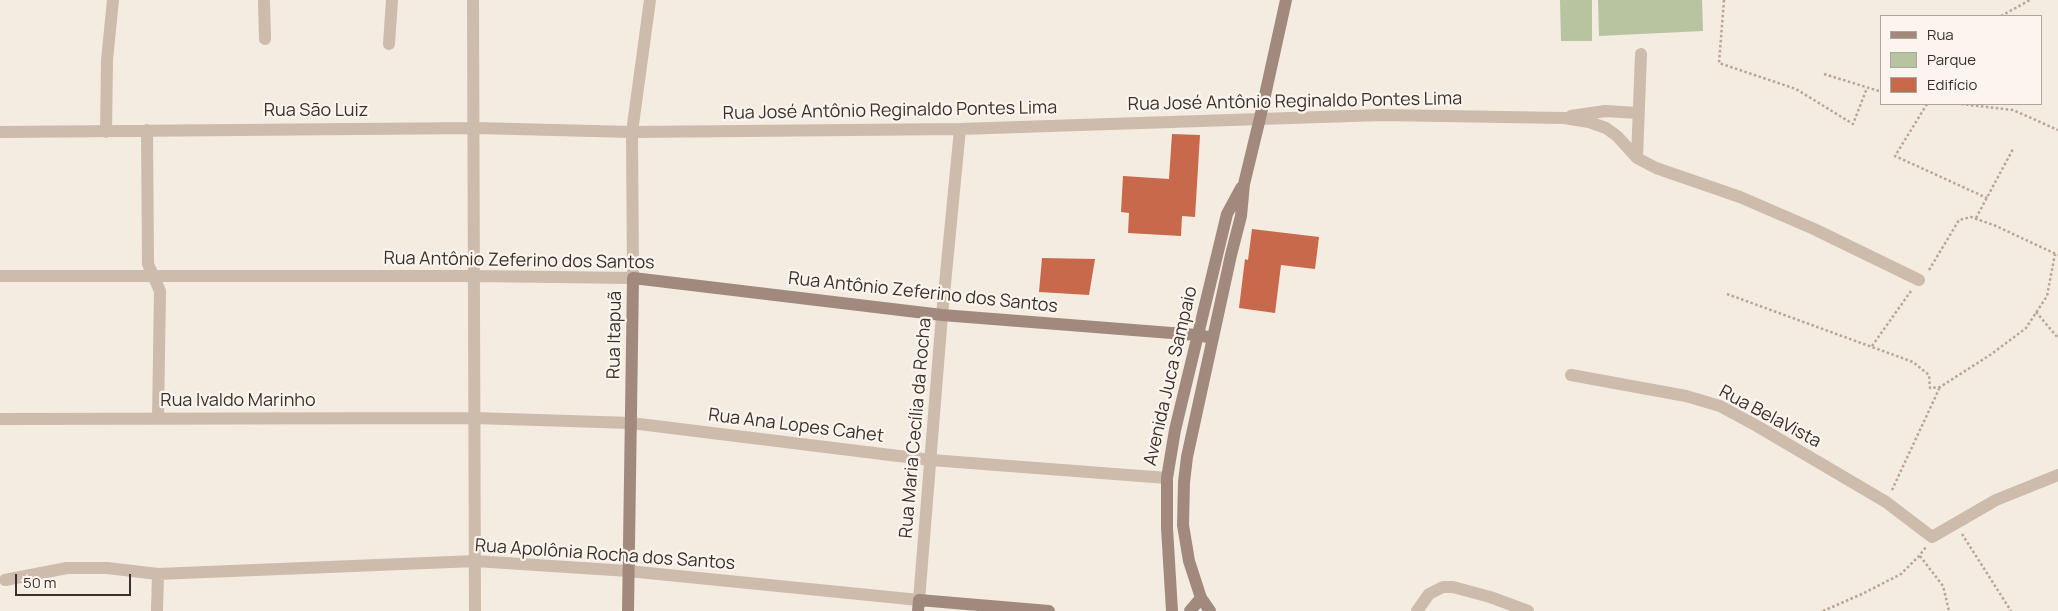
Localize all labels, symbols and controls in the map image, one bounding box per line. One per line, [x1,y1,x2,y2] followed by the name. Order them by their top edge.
[1880,15,2043,105] legend
[1927,24,1954,45] text: Rua
[1927,49,1976,70] text: Parque
[1927,74,1977,95] text: Edifício
[1128,88,1462,116] street label: Rua José Antônio Reginaldo Pontes Lima
[723,97,1057,125] street label: Rua José Antônio Reginaldo Pontes Lima
[264,100,368,122] street label: Rua São Luiz
[383,248,655,274] street label: Rua Antônio Zeferino dos Santos
[787,268,1059,318] street label: Rua Antônio Zeferino dos Santos
[1140,284,1202,468] street label: Avenida Juca Sampaio
[603,291,627,379] street label: Rua Itapuã
[896,317,936,539] street label: Rua Maria Cecília da Rocha
[1715,381,1825,453] street label: Rua BelaVista
[160,390,316,412] street label: Rua Ivaldo Marinho
[707,405,885,447] street label: Rua Ana Lopes Cahet
[474,535,736,575] street label: Rua Apolônia Rocha dos Santos
[18,564,134,596] scale bar
[23,572,57,593] text: 50 m

